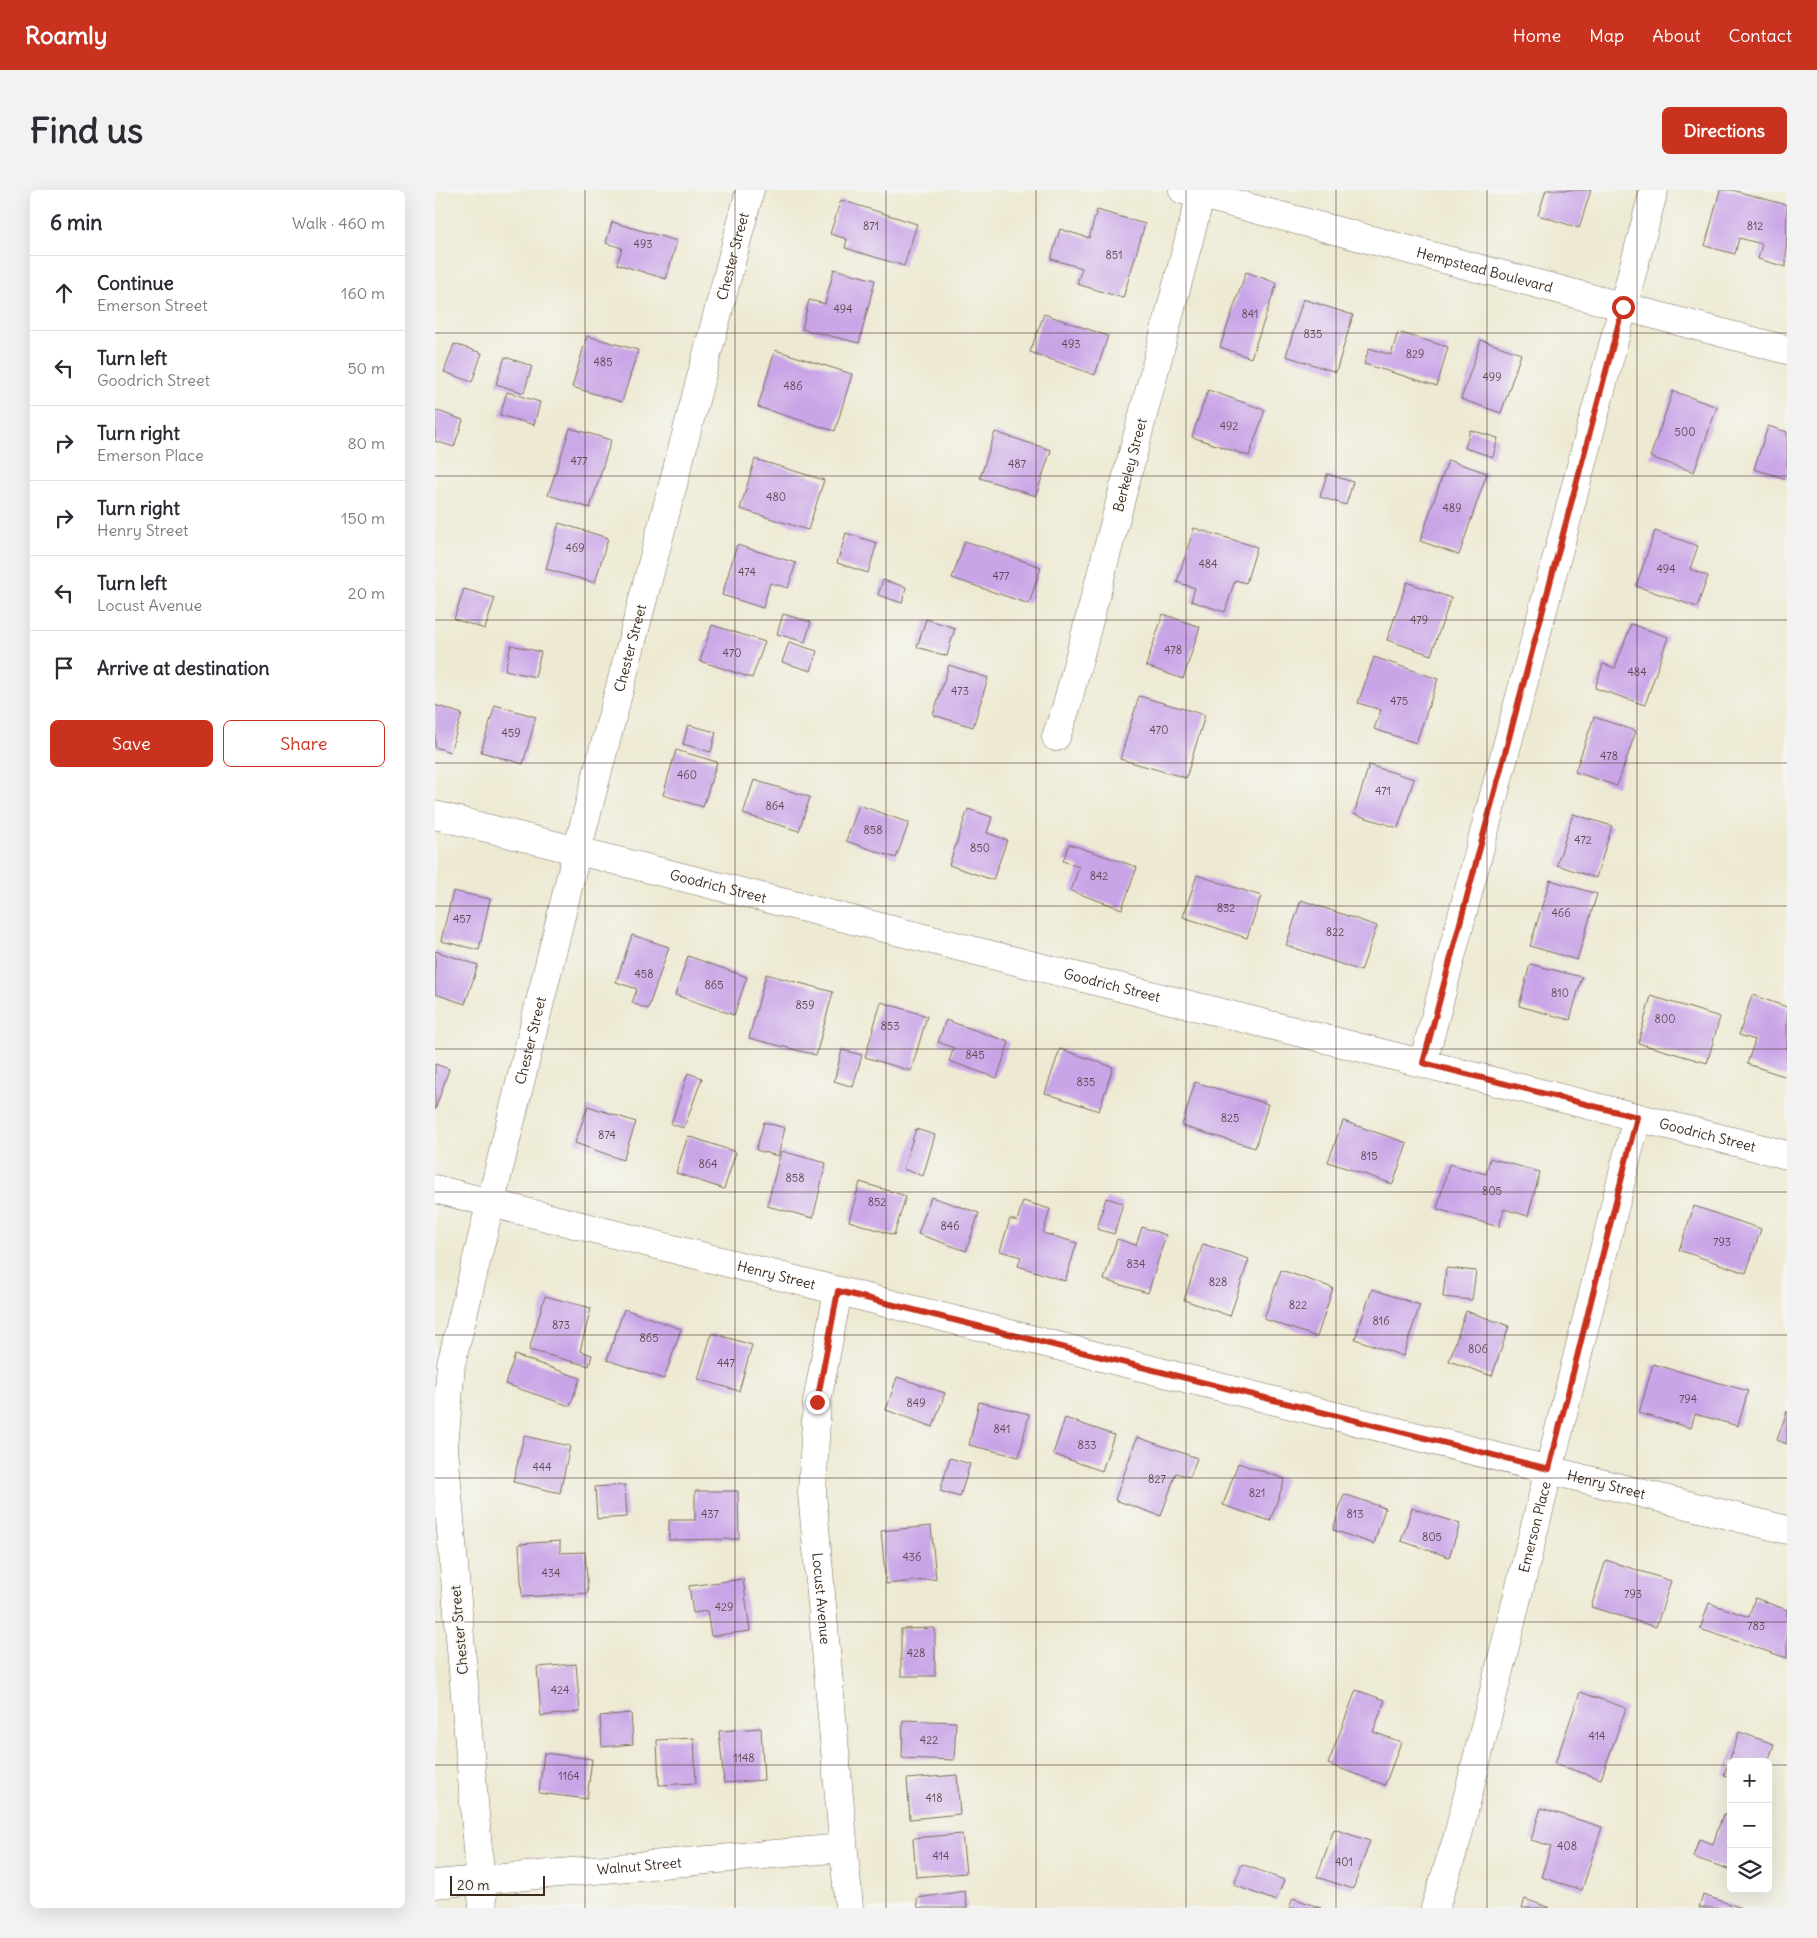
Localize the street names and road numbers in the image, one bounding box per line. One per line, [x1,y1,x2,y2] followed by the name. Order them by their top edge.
[713,210,753,302] street label: Chester Street
[1414,243,1555,297] street label: Hempstead Boulevard
[1109,416,1151,514] street label: Berkeley Street
[610,602,650,694] street label: Chester Street
[668,865,769,907] street label: Goodrich Street
[1062,964,1162,1006] street label: Goodrich Street
[511,995,550,1086] street label: Chester Street
[1657,1114,1758,1156] street label: Goodrich Street
[735,1257,818,1294] street label: Henry Street
[1565,1466,1648,1503] street label: Henry Street
[1515,1480,1555,1574] street label: Emerson Place
[808,1552,834,1645] street label: Locust Avenue
[446,1584,472,1675] street label: Chester Street
[596,1853,683,1879] street label: Walnut Street

